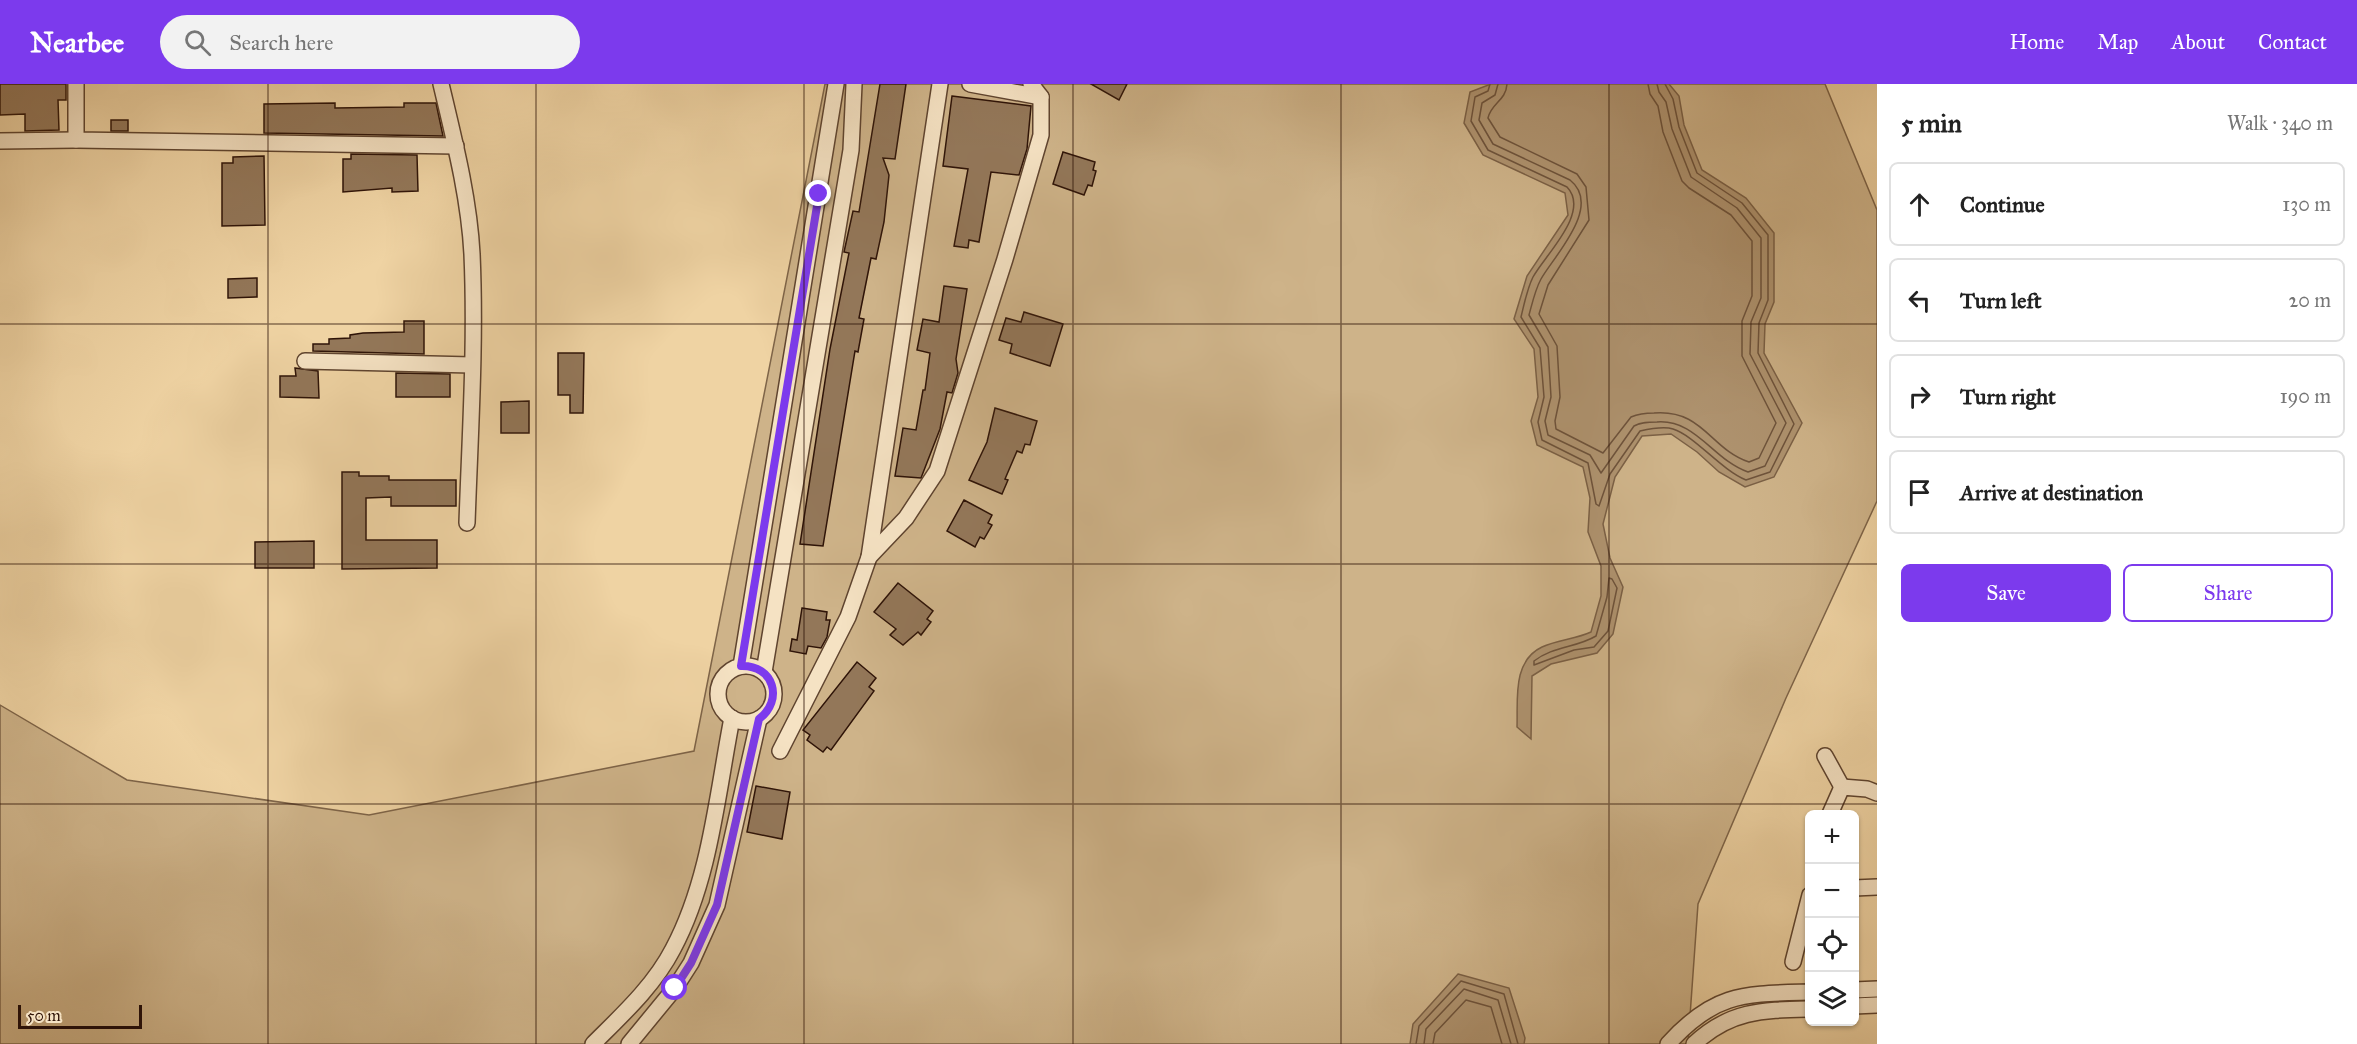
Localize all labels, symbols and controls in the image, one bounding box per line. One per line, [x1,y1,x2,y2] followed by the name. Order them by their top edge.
[160,15,580,69] search box
[30,25,124,60] text: Nearbee
[181,26,214,59] icon: search
[229,29,333,56] text: Search here
[2009,29,2064,55] text: Home
[2097,29,2138,55] text: Map
[2171,29,2225,55] text: About
[2258,29,2327,55] text: Contact
[1901,107,1962,139] text: 5 min
[2227,111,2333,135] text: Walk · 340 m
[805,180,831,206] route end
[1903,188,1936,221] icon: ahead
[1960,191,2045,218] text: Continue
[2282,192,2331,216] text: 130 m
[1903,284,1936,317] icon: left
[1960,287,2042,314] text: Turn left
[2288,288,2331,312] text: 20 m
[1903,380,1936,413] icon: right
[1960,383,2056,410] text: Turn right
[2280,384,2331,408] text: 190 m
[1903,476,1936,509] icon: arrive
[1960,479,2143,506] text: Arrive at destination
[1901,564,2111,622] button: Save
[2123,564,2333,622] button: Share
[1805,810,1859,1026] map controls
[1805,810,1859,864] button: +
[1805,864,1859,918] button: −
[1805,918,1859,972] button: locate
[1805,972,1859,1026] button: layers
[661,974,687,1000] route start
[18,1002,142,1030] scale bar
[27,1006,61,1025] text: 50 m

